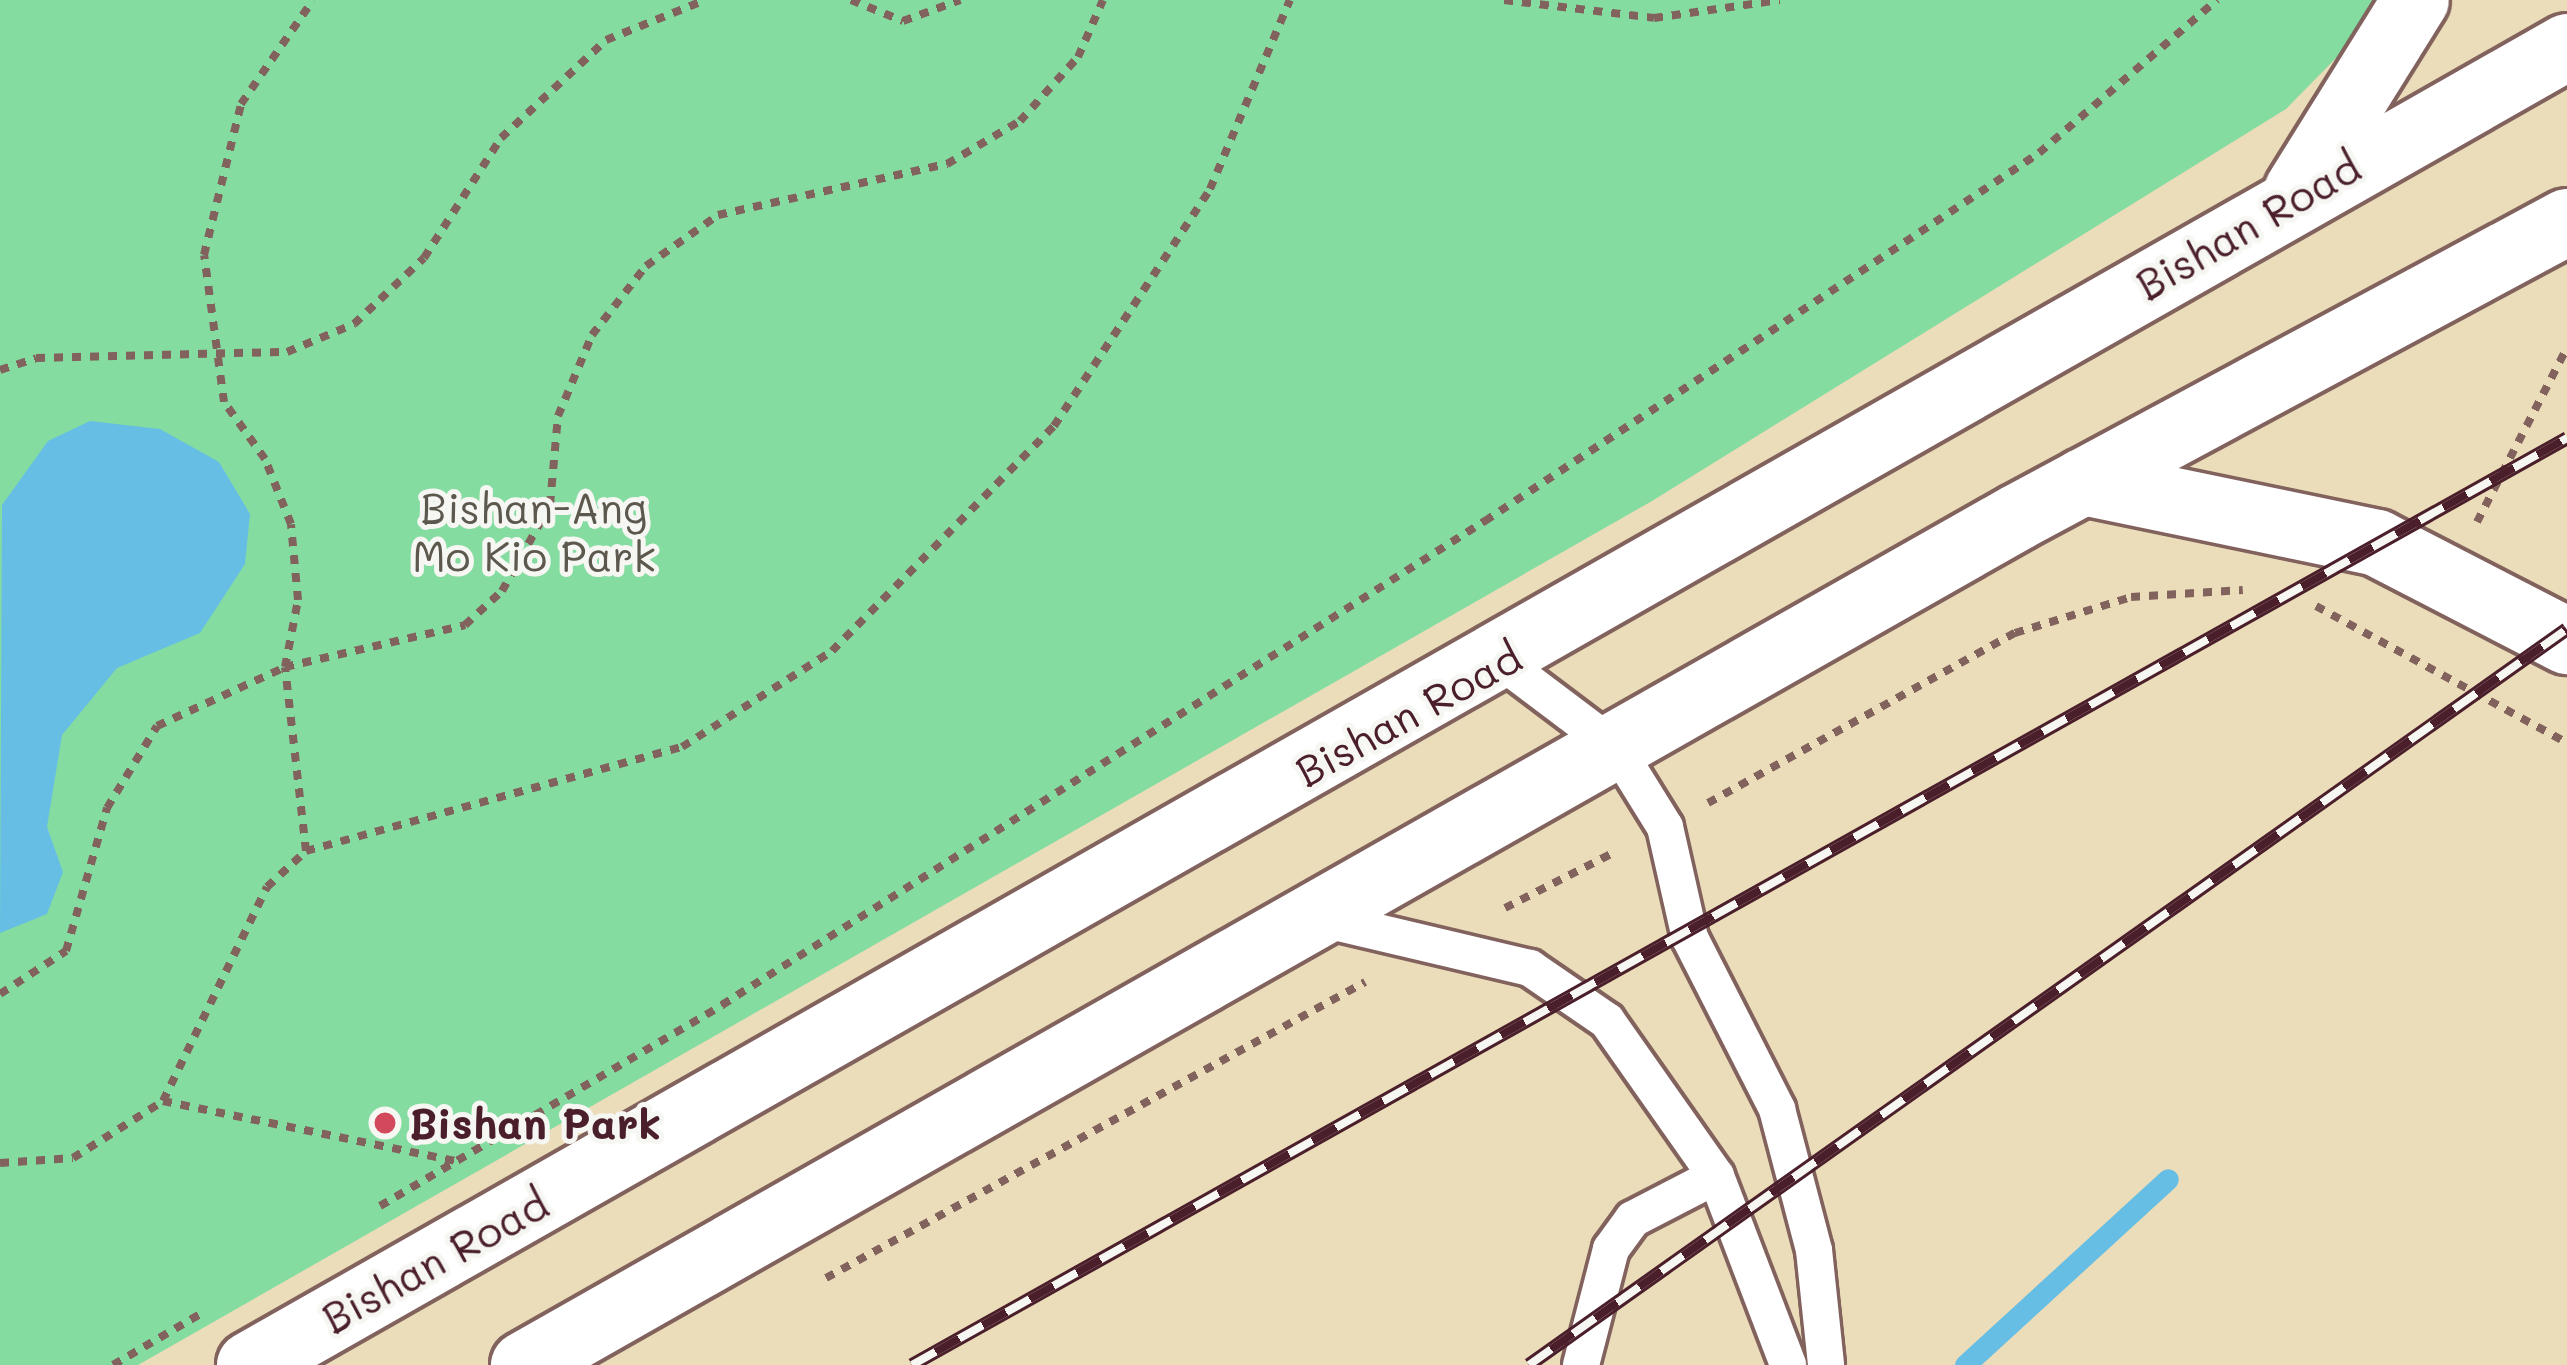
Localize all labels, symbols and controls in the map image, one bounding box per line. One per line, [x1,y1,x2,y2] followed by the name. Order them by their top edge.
[2127,142,2369,310] street label: Bishan Road
[412,483,656,582] park label: Bishan-Ang Mo Kio Park
[1286,631,1530,797] street label: Bishan Road
[409,1098,661,1148] place label: Bishan Park
[372,1110,398,1136] marker: Bishan Park
[313,1178,557,1344] street label: Bishan Road

